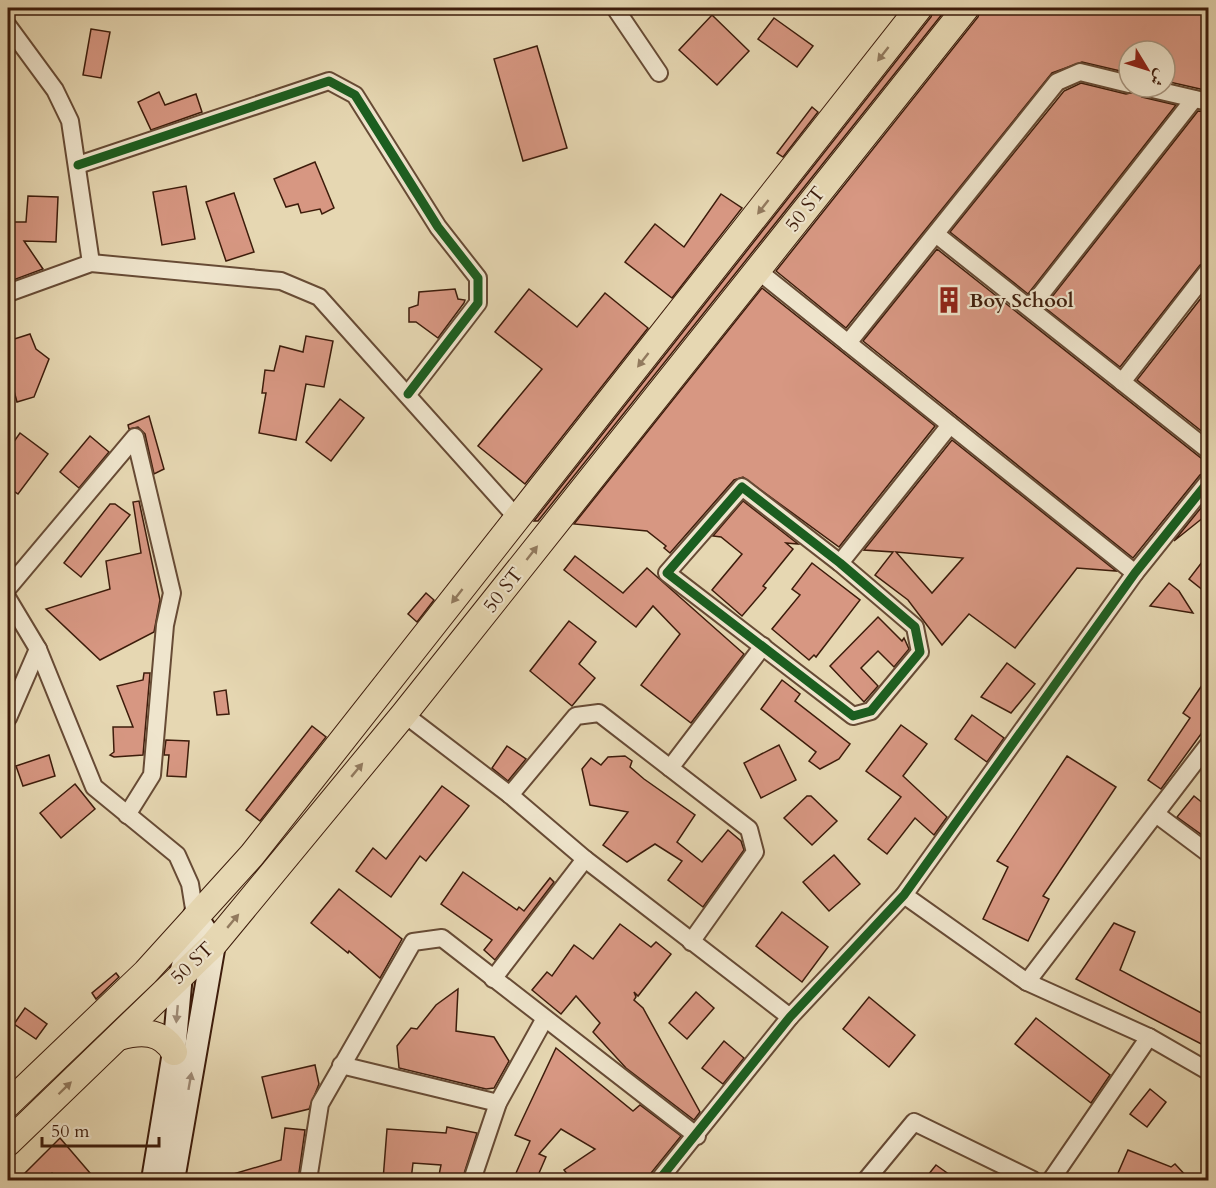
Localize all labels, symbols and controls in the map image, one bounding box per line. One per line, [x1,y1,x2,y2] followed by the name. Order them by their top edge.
[1117,39,1177,99] north arrow
[878,46,890,61] one-way arrow
[1144,65,1172,91] text: ش
[779,181,831,237] street label: 50 ST
[756,199,769,215] one-way arrow
[934,285,964,315] building icon: Boy School
[969,287,1074,314] place label: Boy School
[637,353,649,368] one-way arrow
[526,545,539,561] one-way arrow
[477,562,529,618] street label: 50 ST
[451,588,464,604] one-way arrow
[351,763,363,778] one-way arrow
[226,913,238,928] one-way arrow
[164,936,220,990] street label: 50 ST
[172,1004,182,1023] one-way arrow
[186,1072,195,1091] one-way arrow
[57,1082,72,1095] one-way arrow
[42,1110,159,1148] scale bar
[51,1119,90,1144] text: 50 m

